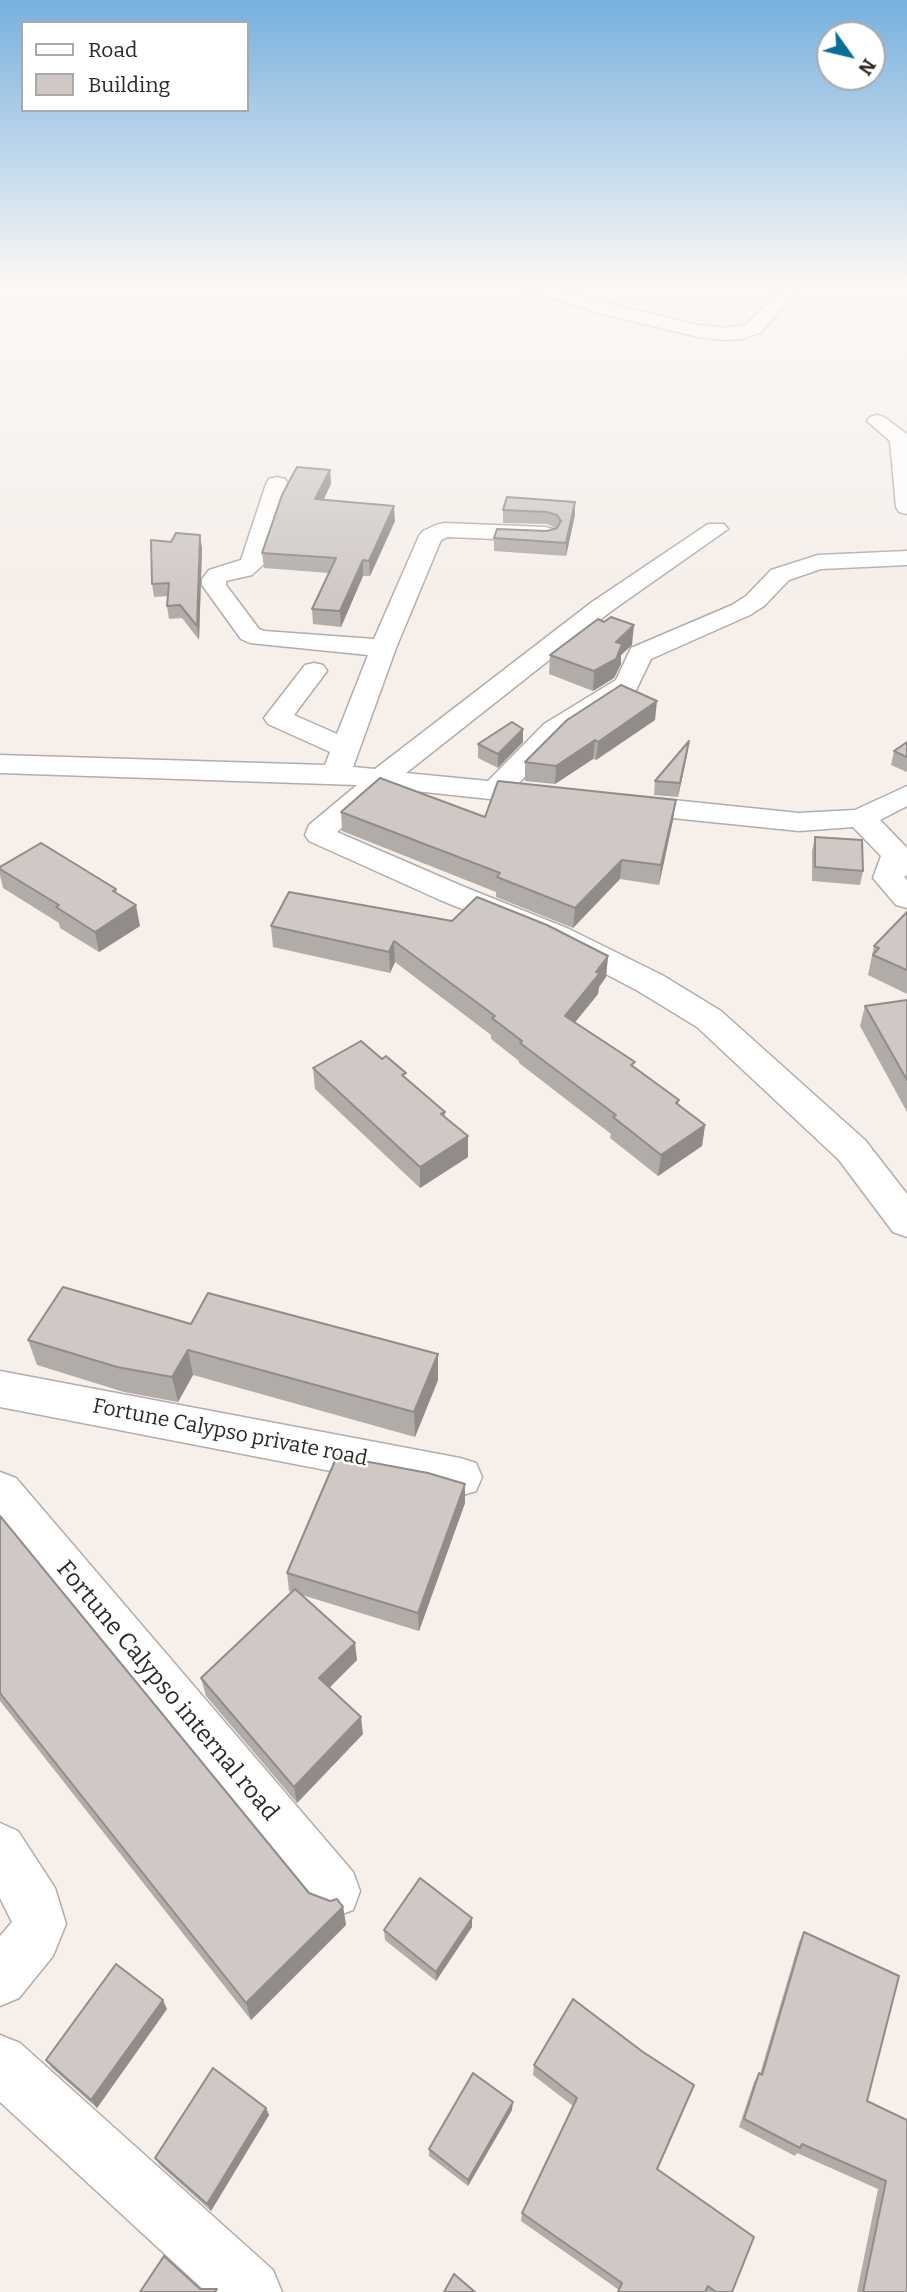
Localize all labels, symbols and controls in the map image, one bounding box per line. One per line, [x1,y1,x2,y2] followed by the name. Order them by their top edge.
[21,21,248,112] legend
[816,21,886,91] north arrow
[88,37,137,63] text: Road
[854,54,881,79] text: N
[88,72,170,98] text: Building
[91,1394,369,1472] street label: Fortune Calypso private road
[50,1555,284,1827] street label: Fortune Calypso internal road

